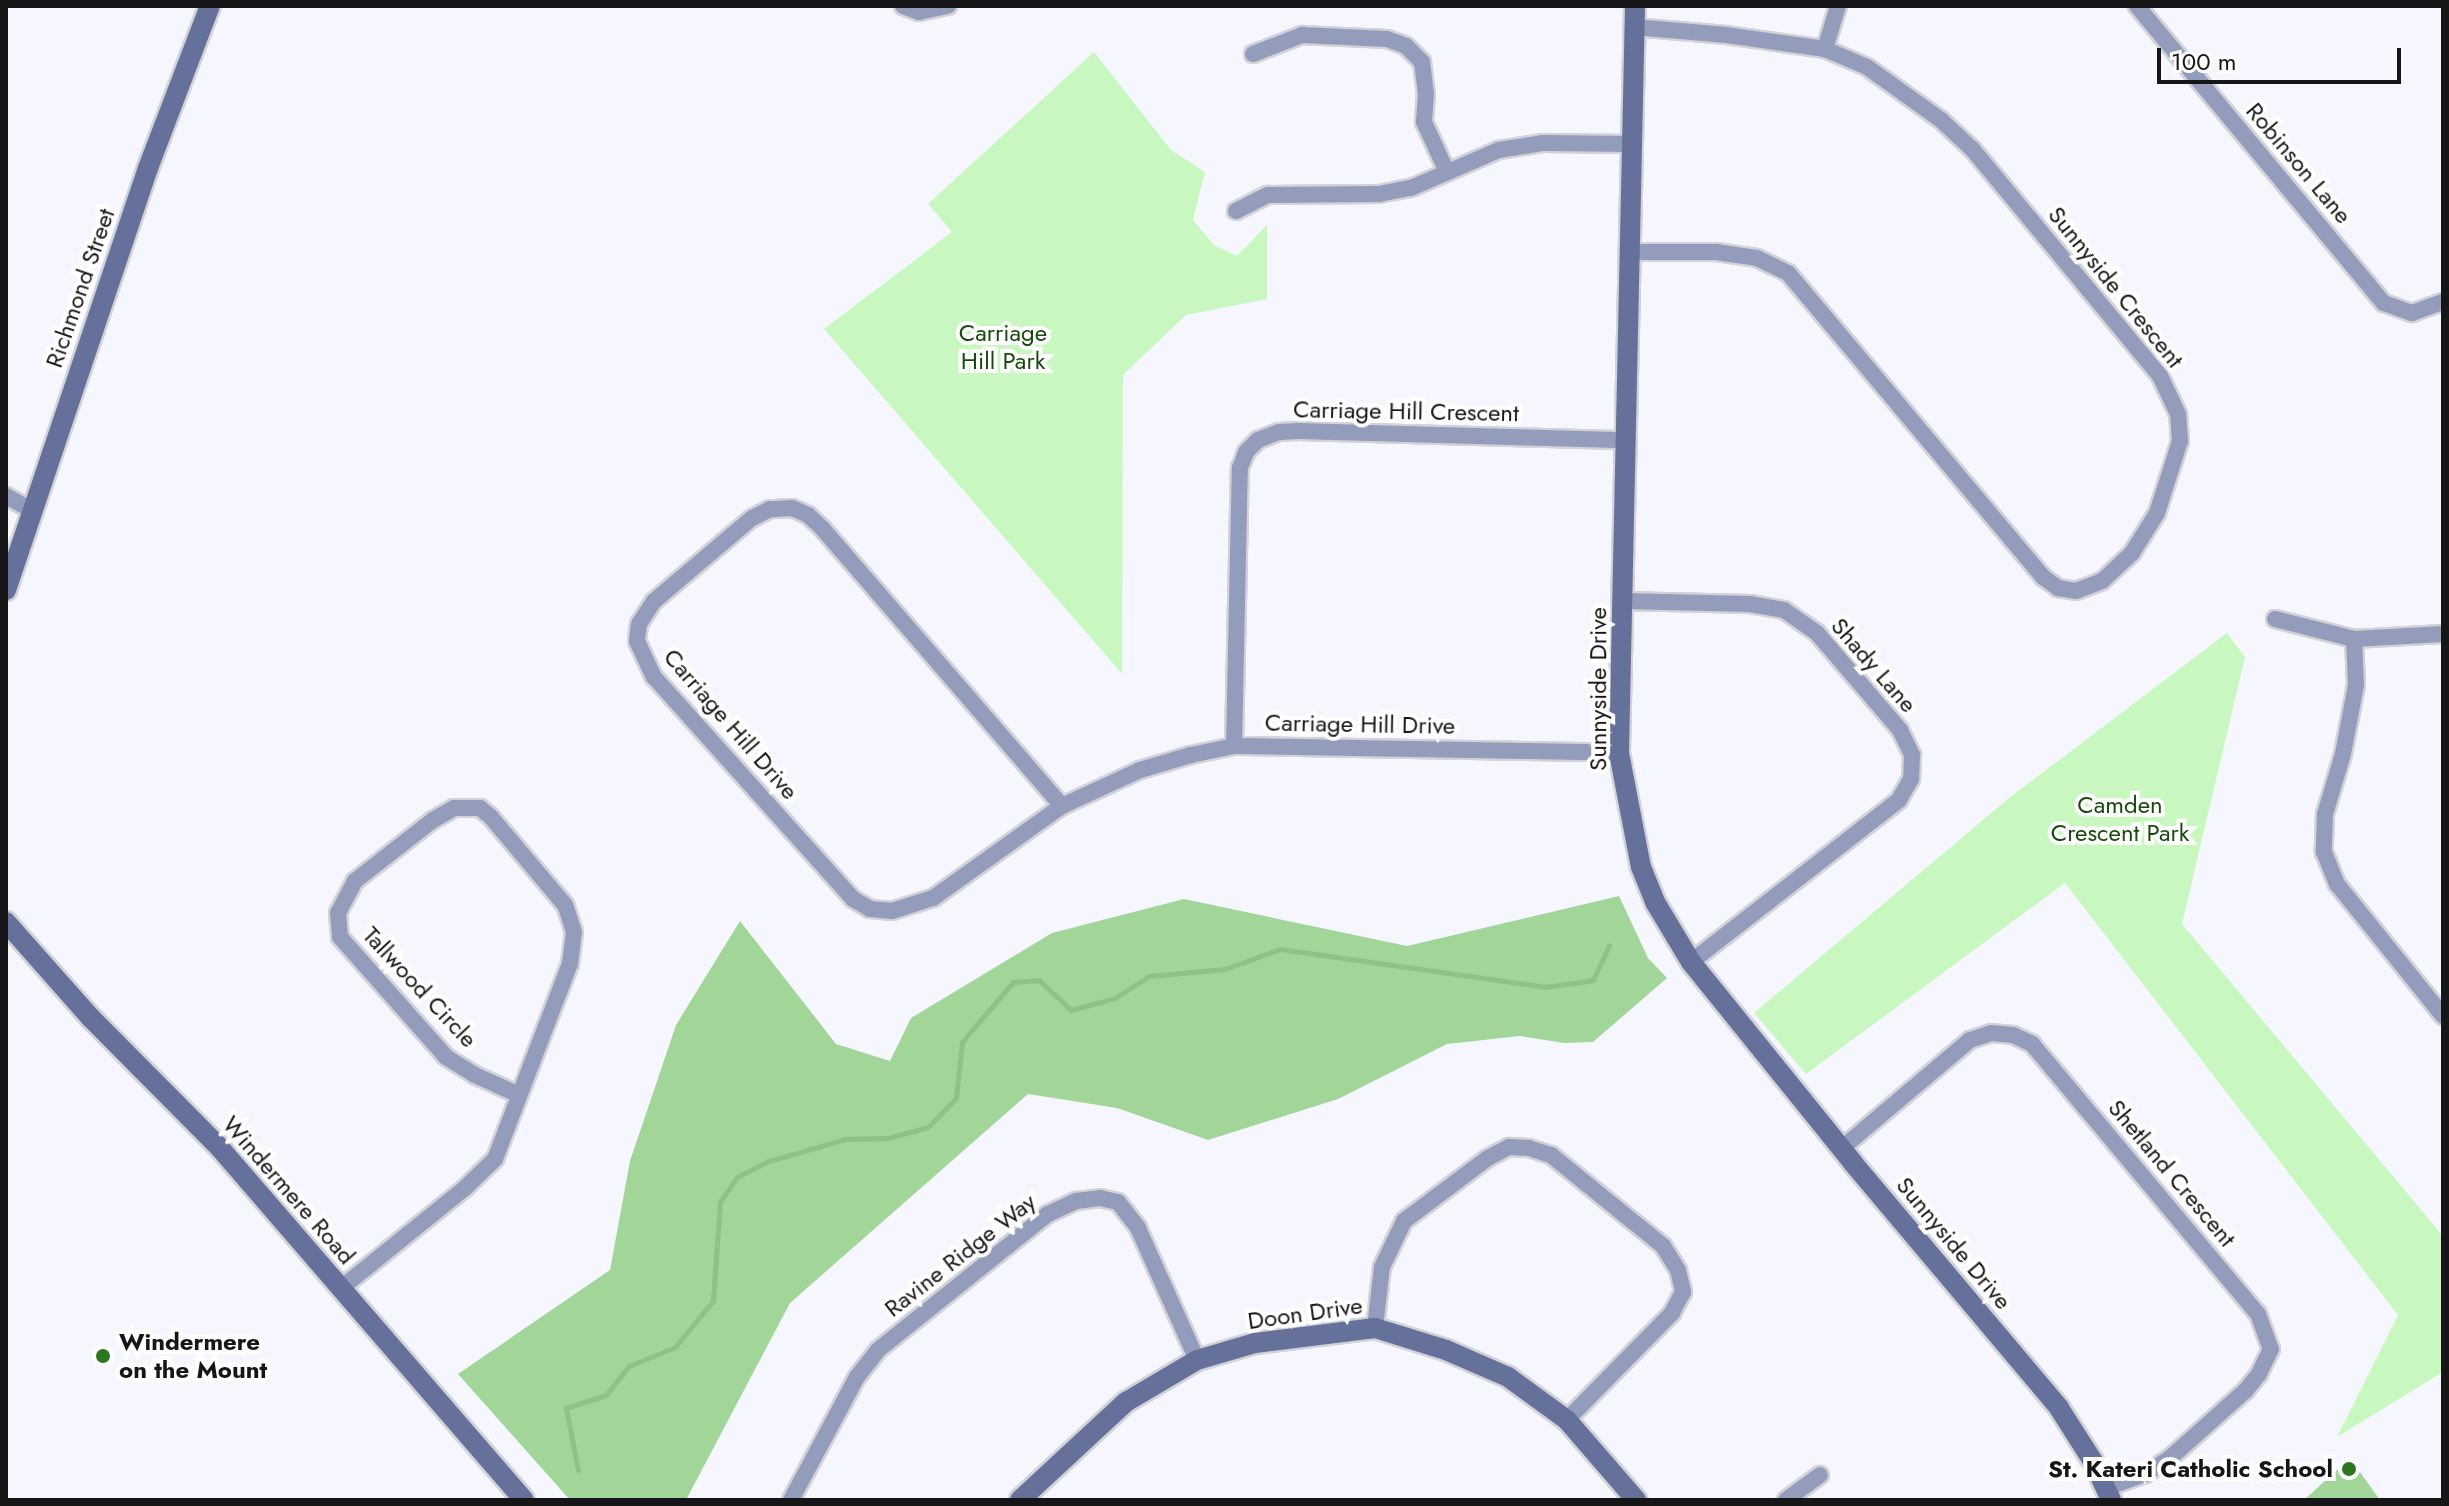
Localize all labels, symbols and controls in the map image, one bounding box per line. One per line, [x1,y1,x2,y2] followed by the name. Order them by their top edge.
[2161,32,2405,82] scale bar
[2171,44,2237,79] text: 100 m
[2240,97,2358,229] street label: Robinson Lane
[2042,201,2190,373] street label: Sunnyside Crescent
[39,205,121,371] street label: Richmond Street
[959,319,1047,375] park label: Carriage Hill Park
[1293,395,1519,427] street label: Carriage Hill Crescent
[1584,607,1612,771] street label: Sunnyside Drive
[1825,612,1923,718] street label: Shady Lane
[658,643,804,805] street label: Carriage Hill Drive
[1265,708,1455,740] street label: Carriage Hill Drive
[2051,791,2189,847] park label: Camden Crescent Park
[357,921,483,1053] street label: Tallwood Circle
[2102,1094,2242,1252] street label: Shetland Crescent
[217,1110,361,1270] street label: Windermere Road
[1890,1171,2018,1315] street label: Sunnyside Drive
[879,1187,1041,1323] street label: Ravine Ridge Way
[1246,1291,1364,1335] street label: Doon Drive
[119,1328,267,1384] place label: Windermere on the Mount
[94,1347,112,1365] marker: Windermere on the Mount
[2048,1455,2333,1483] place label: St. Kateri Catholic School
[2340,1460,2358,1478] marker: St. Kateri Catholic School

